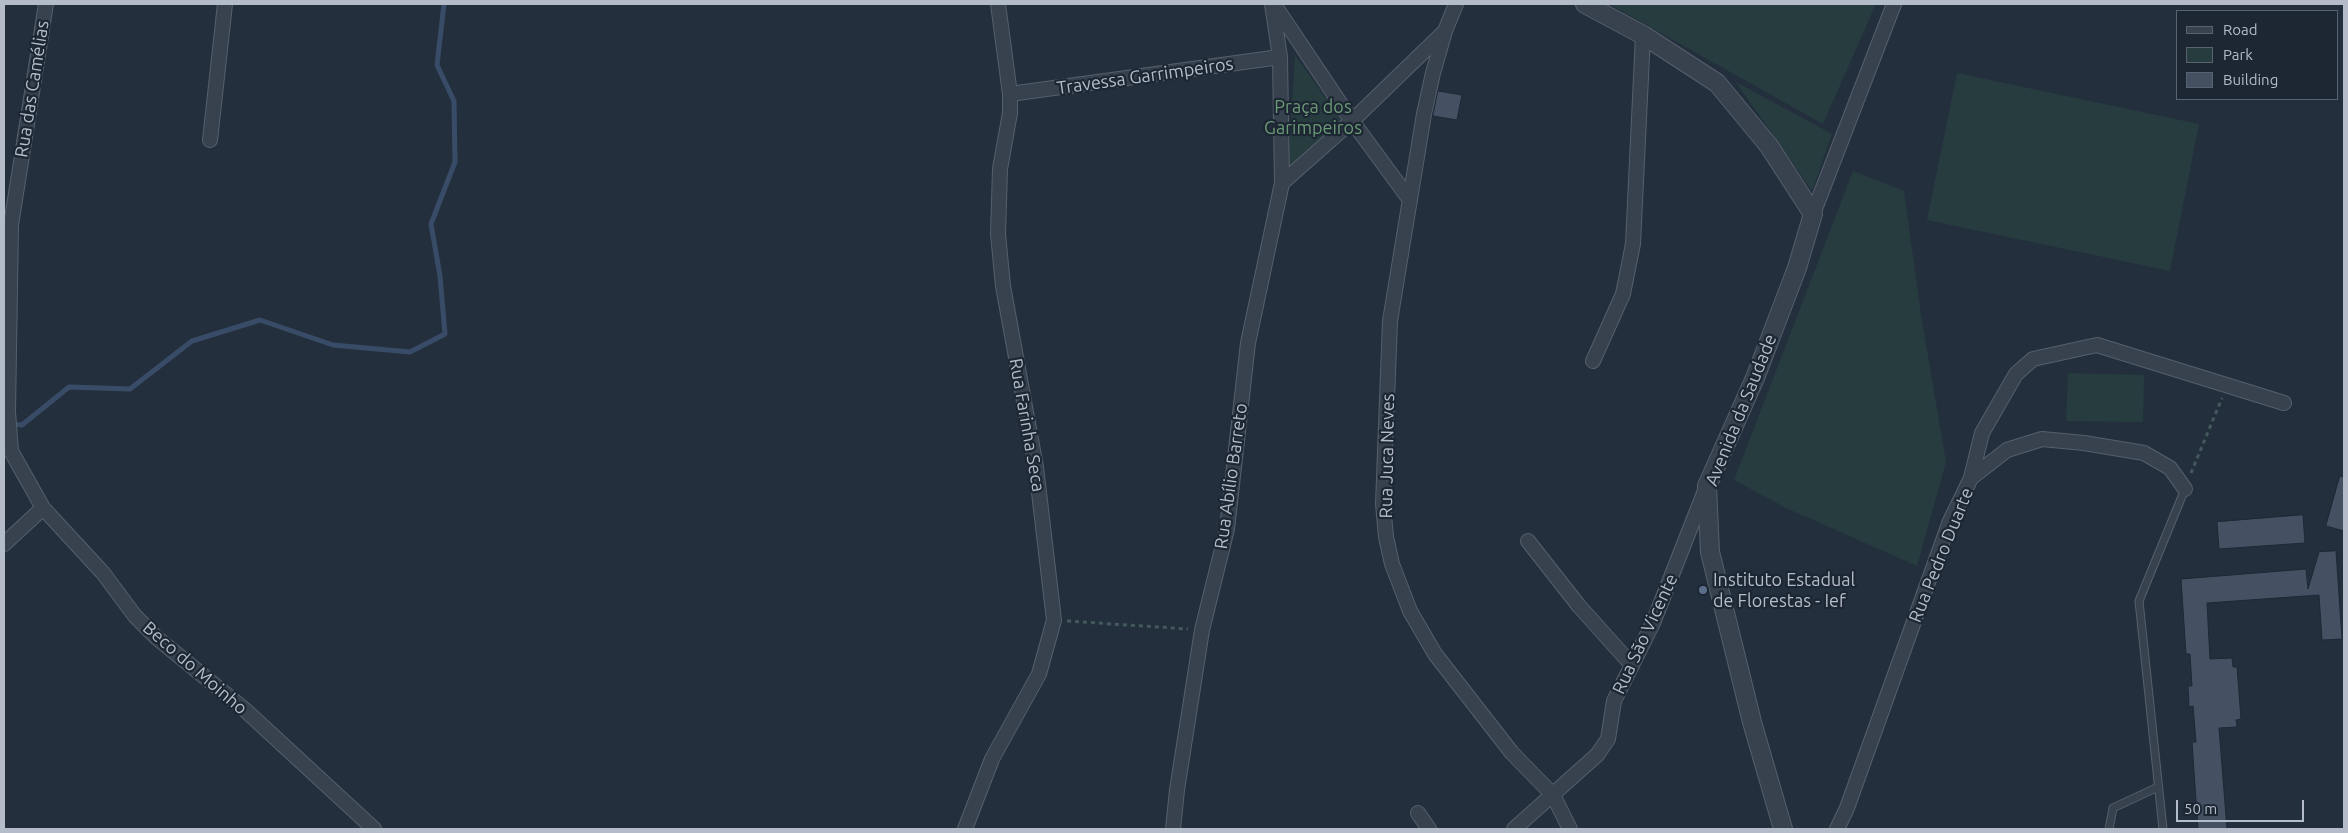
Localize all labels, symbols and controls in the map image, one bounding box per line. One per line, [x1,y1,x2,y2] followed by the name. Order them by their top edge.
[2176,10,2338,100] legend
[10,19,54,159] street label: Rua das Camélias
[2223,21,2258,38] text: Road
[2223,46,2253,63] text: Park
[1055,53,1235,99] street label: Travessa Garrimpeiros
[2223,71,2278,88] text: Building
[1264,96,1362,138] park label: Praça dos Garimpeiros
[1701,331,1781,489] street label: Avenida da Saudade
[1005,357,1049,493] street label: Rua Farinha Seca
[1375,393,1399,519] street label: Rua Juca Neves
[1210,402,1252,550] street label: Rua Abílio Barreto
[1904,485,1978,625] street label: Rua Pedro Duarte
[1713,569,1855,612] place label: Instituto Estadual de Florestas - Ief
[1608,570,1682,698] street label: Rua São Vicente
[1697,584,1709,596] marker: Instituto Estadual de Florestas - Ief
[138,617,252,719] street label: Beco do Moinho
[2178,790,2306,822] scale bar
[2184,800,2217,817] text: 50 m

